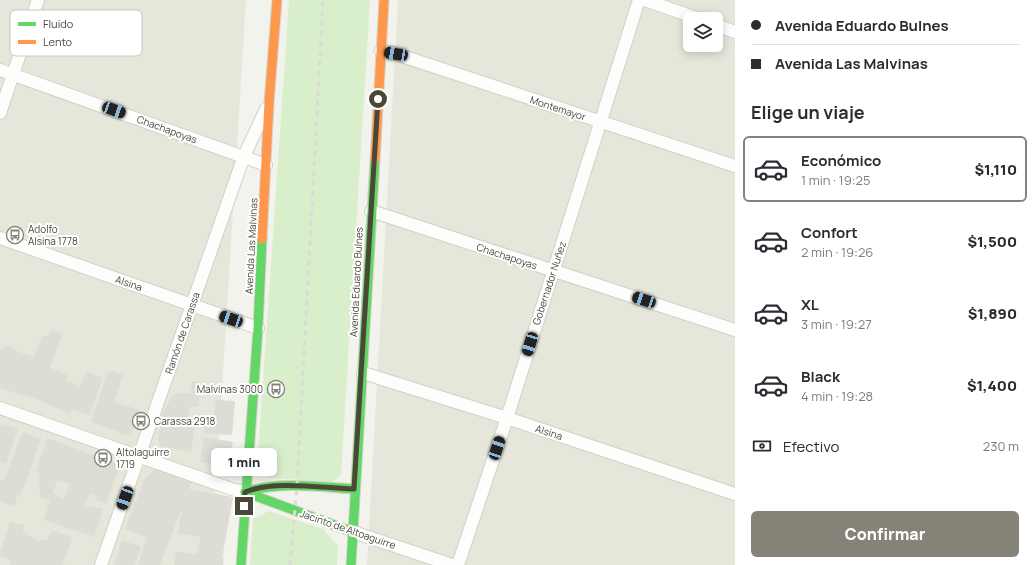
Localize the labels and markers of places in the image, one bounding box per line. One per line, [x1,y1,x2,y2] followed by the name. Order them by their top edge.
[28,222,78,248] place label: Adolfo Alsina 1778
[5,225,25,245] bus stop icon: Adolfo Alsina 1778
[266,379,286,399] bus stop icon: Malvinas 3000
[197,382,263,396] place label: Malvinas 3000
[131,411,151,431] bus stop icon: Carassa 2918
[154,414,216,428] place label: Carassa 2918
[116,445,170,471] place label: Altolaguirre 1719
[93,448,113,468] bus stop icon: Altolaguirre 1719

